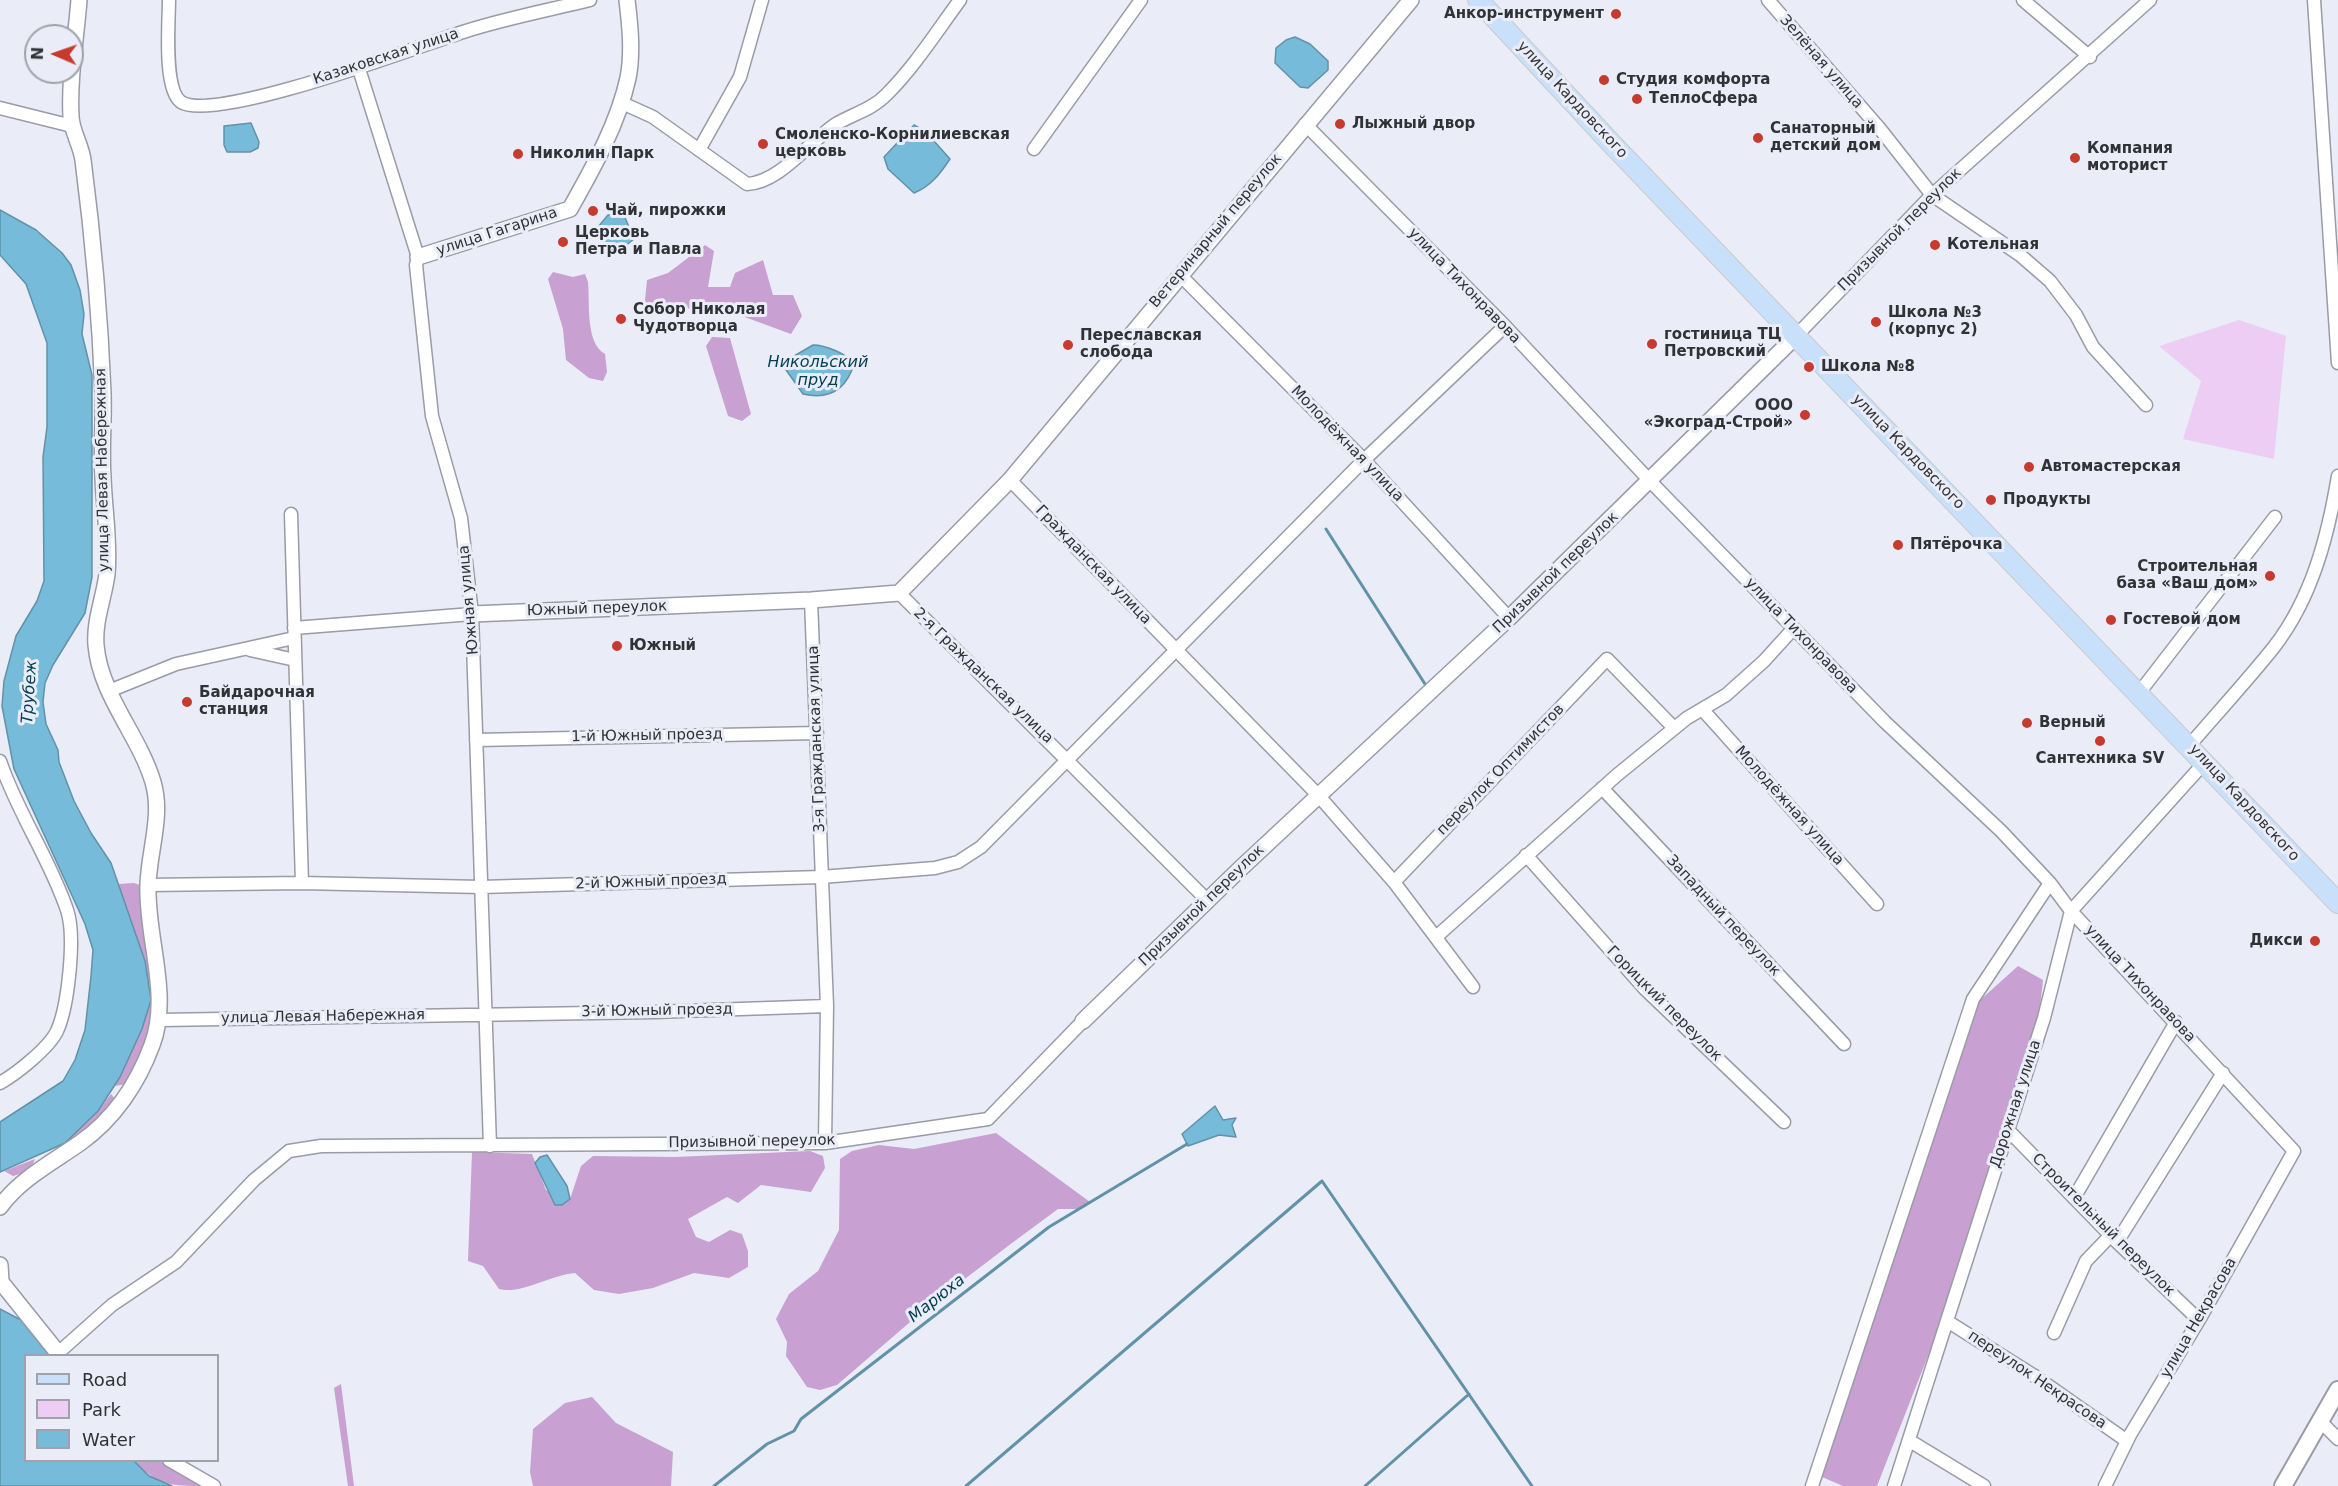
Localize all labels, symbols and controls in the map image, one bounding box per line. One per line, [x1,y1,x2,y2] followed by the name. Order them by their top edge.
[1444,5,1604,23] place label: Анкор-инструмент
[1609,7,1623,21] marker: Анкор-инструмент
[1775,12,1867,112] street label: Зелёная улица
[24,24,84,84] north arrow
[311,25,461,89] street label: Казаковская улица
[1513,38,1631,162] street label: улица Кардовского
[28,46,47,60] text: N
[1616,71,1770,89] place label: Студия комфорта
[1597,73,1611,87] marker: Студия комфорта
[1649,90,1758,108] place label: ТеплоСфера
[1630,92,1644,106] marker: ТеплоСфера
[1352,115,1475,133] place label: Лыжный двор
[1333,117,1347,131] marker: Лыжный двор
[1770,120,1881,155] place label: Санаторный детский дом
[775,126,1010,161] place label: Смоленско-Корнилиевская церковь
[1751,131,1765,145] marker: Санаторный детский дом
[756,137,770,151] marker: Смоленско-Корнилиевская церковь
[2087,140,2173,175] place label: Компания моторист
[530,145,654,163] place label: Николин Парк
[511,147,525,161] marker: Николин Парк
[1146,150,1286,312] street label: Ветеринарный переулок
[2068,151,2082,165] marker: Компания моторист
[1835,165,1965,295] street label: Призывной переулок
[605,202,726,220] place label: Чай, пирожки
[434,204,560,260] street label: улица Гагарина
[586,204,600,218] marker: Чай, пирожки
[575,224,702,259] place label: Церковь Петра и Павла
[1404,224,1524,348] street label: улица Тихонравова
[556,235,570,249] marker: Церковь Петра и Павла
[1947,236,2039,254] place label: Котельная
[1928,238,1942,252] marker: Котельная
[633,301,765,336] place label: Собор Николая Чудотворца
[1888,304,1982,339] place label: Школа №3 (корпус 2)
[614,312,628,326] marker: Собор Николая Чудотворца
[1869,315,1883,329] marker: Школа №3 (корпус 2)
[1664,326,1782,361] place label: гостиница ТЦ Петровский
[1080,327,1202,362] place label: Переславская слобода
[1645,337,1659,351] marker: гостиница ТЦ Петровский
[1061,338,1075,352] marker: Переславская слобода
[768,353,868,391] water label: Никольский пруд
[1821,358,1915,376] place label: Школа №8
[1802,360,1816,374] marker: Школа №8
[92,368,114,572] street label: улица Левая Набережная
[1287,382,1407,506] street label: Молодёжная улица
[1848,390,1968,514] street label: улица Кардовского
[1644,397,1793,432] place label: ООО «Экоград-Строй»
[1798,408,1812,422] marker: ООО «Экоград-Строй»
[2041,458,2181,476] place label: Автомастерская
[2022,460,2036,474] marker: Автомастерская
[2003,491,2091,509] place label: Продукты
[1984,493,1998,507] marker: Продукты
[1031,502,1155,628] street label: Гражданская улица
[1490,508,1622,638] street label: Призывной переулок
[1910,536,2003,554] place label: Пятёрочка
[1891,538,1905,552] marker: Пятёрочка
[455,544,483,656] street label: Южная улица
[2117,558,2258,593] place label: Строительная база «Ваш дом»
[2263,569,2277,583] marker: Строительная база «Ваш дом»
[1741,574,1861,698] street label: улица Тихонравова
[527,598,667,620] street label: Южный переулок
[909,604,1057,748] street label: 2-я Гражданская улица
[2123,611,2241,629] place label: Гостевой дом
[2104,613,2118,627] marker: Гостевой дом
[629,637,696,655] place label: Южный
[610,639,624,653] marker: Южный
[805,645,829,833] street label: 3-я Гражданская улица
[18,660,42,724] water label: Трубеж
[199,684,315,719] place label: Байдарочная станция
[180,695,194,709] marker: Байдарочная станция
[1434,701,1568,839] street label: переулок Оптимистов
[2039,714,2106,732] place label: Верный
[2020,716,2034,730] marker: Верный
[571,726,723,746] street label: 1-й Южный проезд
[2093,734,2107,748] marker: Сантехника SV
[2185,741,2303,865] street label: улица Кардовского
[1731,743,1847,869] street label: Молодёжная улица
[2036,750,2164,768] place label: Сантехника SV
[1136,841,1268,971] street label: Призывной переулок
[1662,852,1784,980] street label: Западный переулок
[575,870,727,894] street label: 2-й Южный проезд
[2081,922,2199,1046] street label: улица Тихонравова
[2250,932,2303,950] place label: Дикси
[2308,934,2322,948] marker: Дикси
[1603,943,1725,1065] street label: Горицкий переулок
[581,1001,733,1021] street label: 3-й Южный проезд
[221,1006,425,1028] street label: улица Левая Набережная
[1987,1038,2045,1170] street label: Дорожная улица
[668,1132,836,1152] street label: Призывной переулок
[2028,1150,2178,1300] street label: Строительный переулок
[2157,1255,2241,1381] street label: улица Некрасова
[905,1271,969,1327] water label: Марюха
[1964,1327,2110,1433] street label: переулок Некрасова
[24,1354,219,1462] legend
[82,1369,127,1390] text: Road
[82,1399,121,1420] text: Park
[82,1429,135,1450] text: Water

